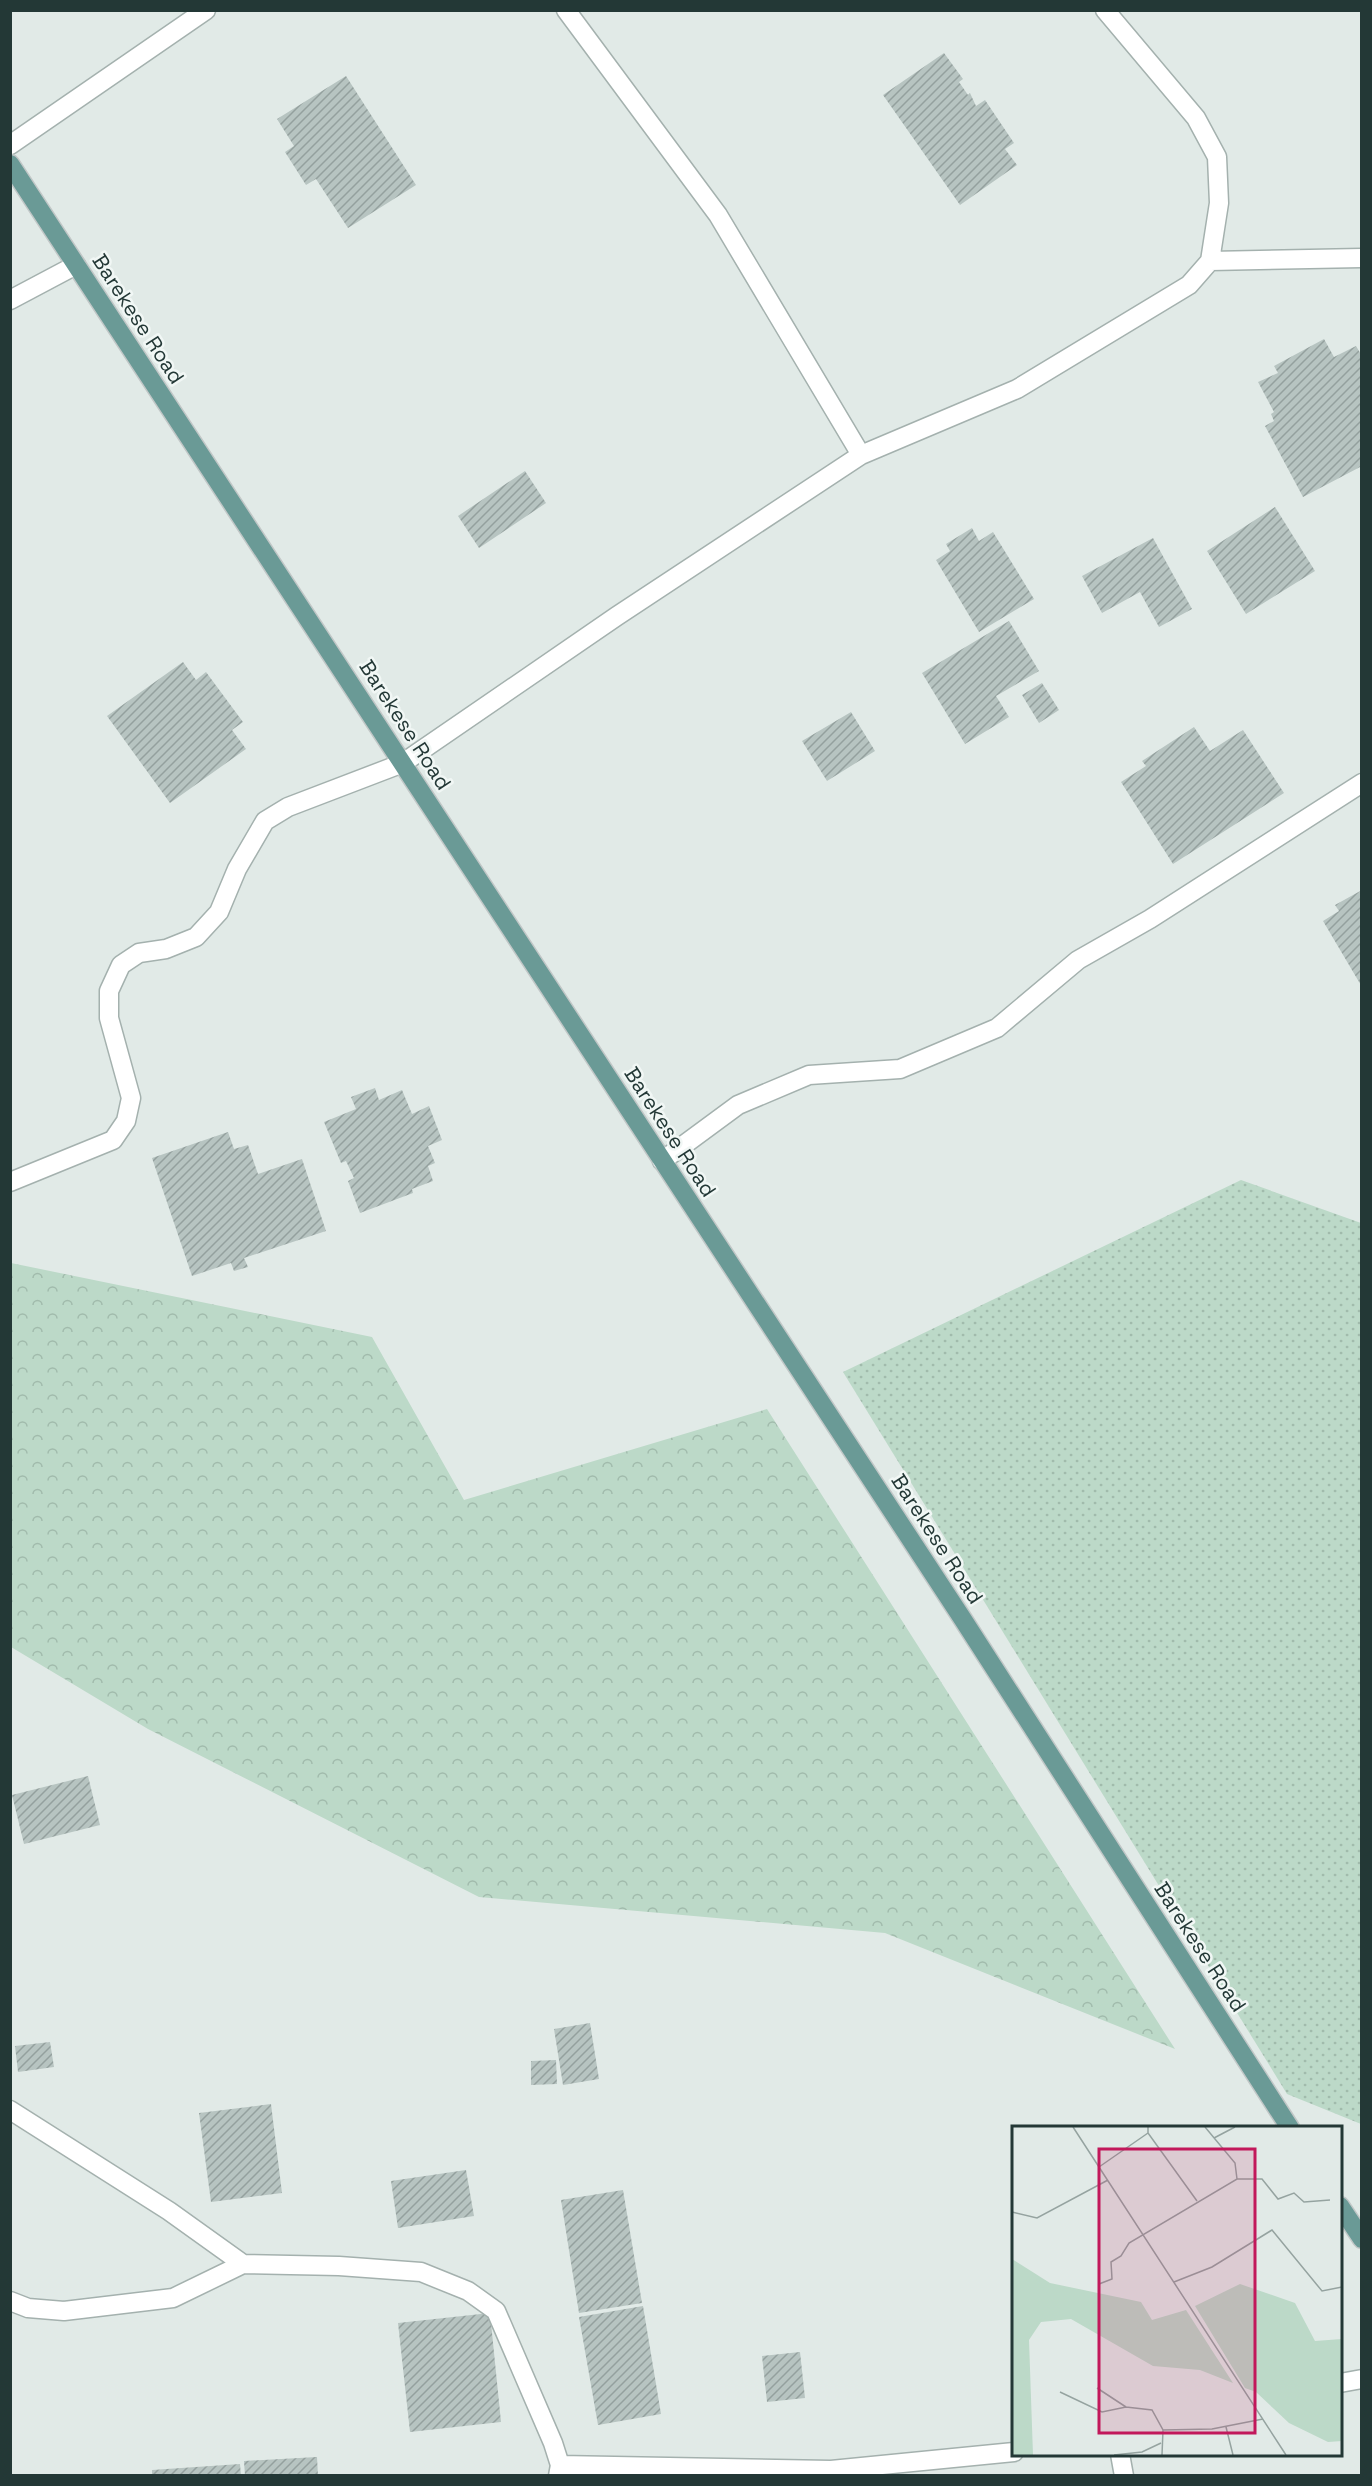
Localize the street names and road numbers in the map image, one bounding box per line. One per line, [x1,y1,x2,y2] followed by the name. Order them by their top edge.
[86,249,190,389] street label: Barekese Road
[353,655,457,795] street label: Barekese Road
[618,1062,722,1202] street label: Barekese Road
[885,1469,989,1609] street label: Barekese Road
[1148,1877,1252,2017] street label: Barekese Road

